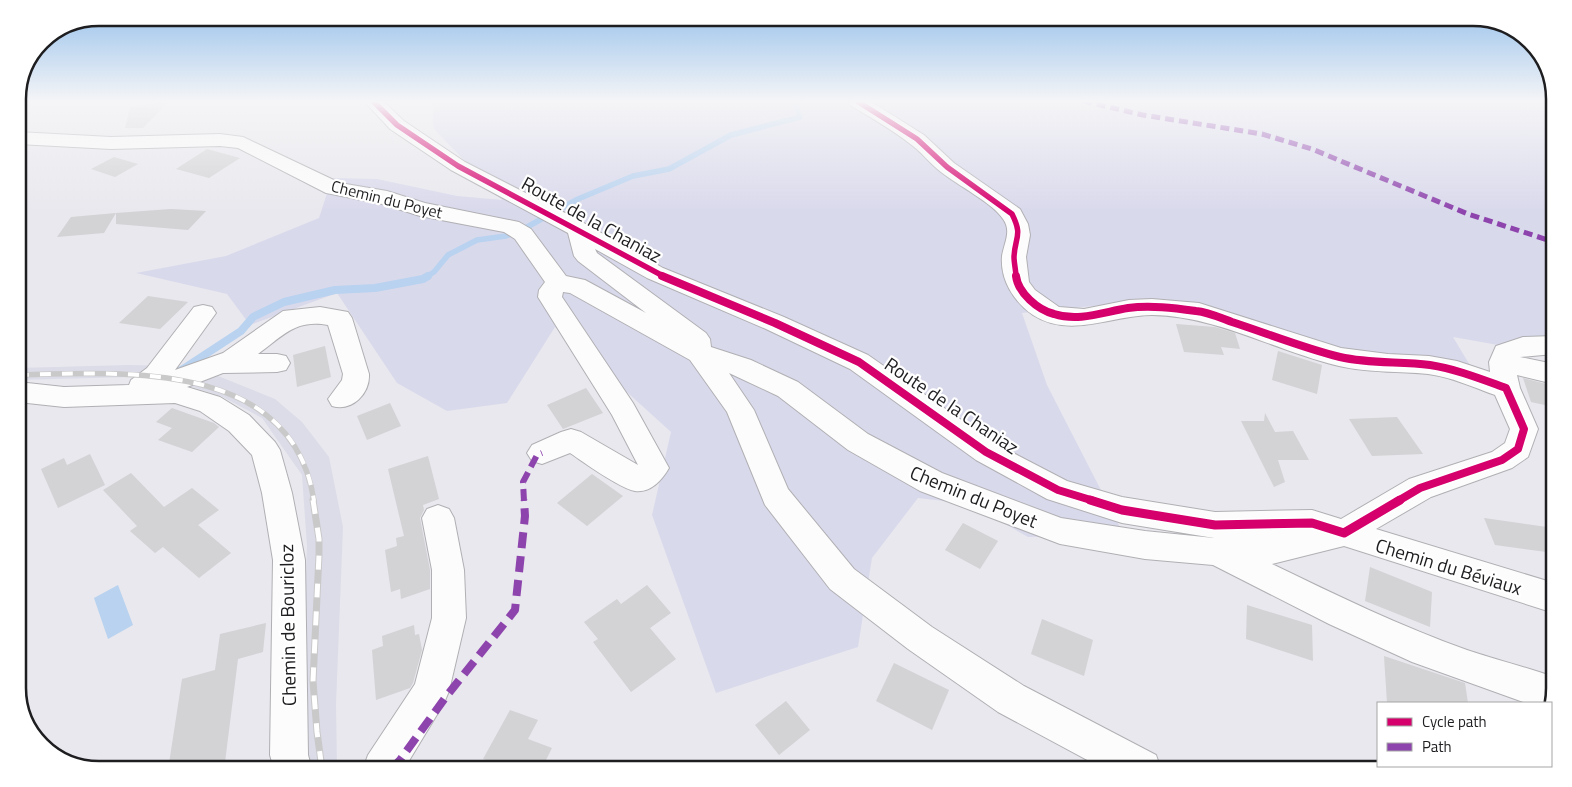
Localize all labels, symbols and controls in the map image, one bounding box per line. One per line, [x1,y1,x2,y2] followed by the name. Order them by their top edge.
[516,168,668,270] street label: Route de la Chaniaz
[329,174,445,225] street label: Chemin du Poyet
[879,349,1025,461] street label: Route de la Chaniaz
[906,457,1042,535] street label: Chemin du Poyet
[1372,530,1526,602] street label: Chemin du Béviaux
[271,544,303,706] street label: Chemin de Bouricloz
[1377,702,1552,767] legend
[1422,710,1487,733] text: Cycle path
[1422,735,1452,758] text: Path

